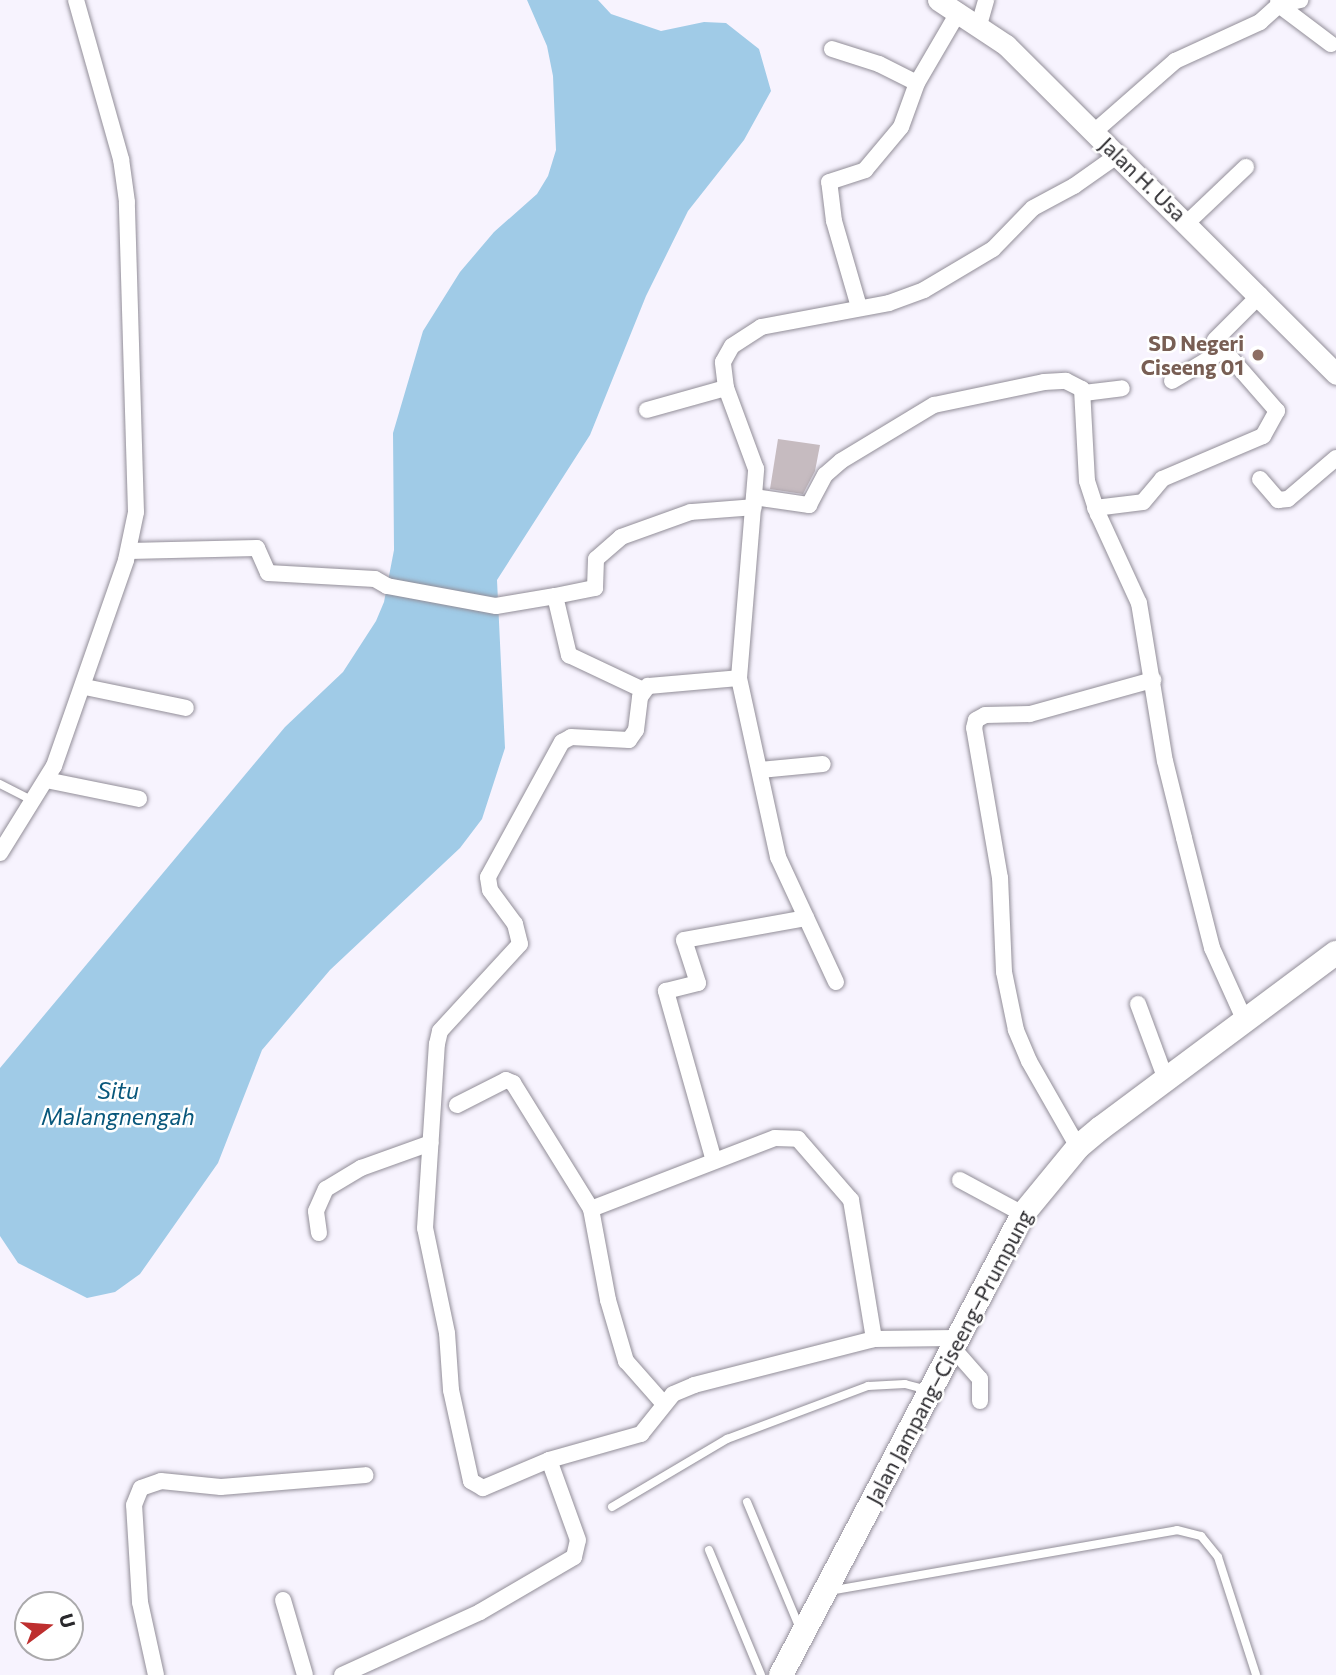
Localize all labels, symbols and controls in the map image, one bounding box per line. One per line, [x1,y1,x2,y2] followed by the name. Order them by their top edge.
[1095,132,1191,226] street label: Jalan H. Usa
[1141,330,1244,380] place label: SD Negeri Ciseeng 01
[1250,347,1266,363] marker: SD Negeri Ciseeng 01
[41,1076,195,1130] water label: Situ Malangnengah
[861,1206,1037,1508] street label: Jalan Jampang–Ciseeng–Prumpung
[14,1591,84,1661] north arrow
[55,1611,81,1630] text: U

